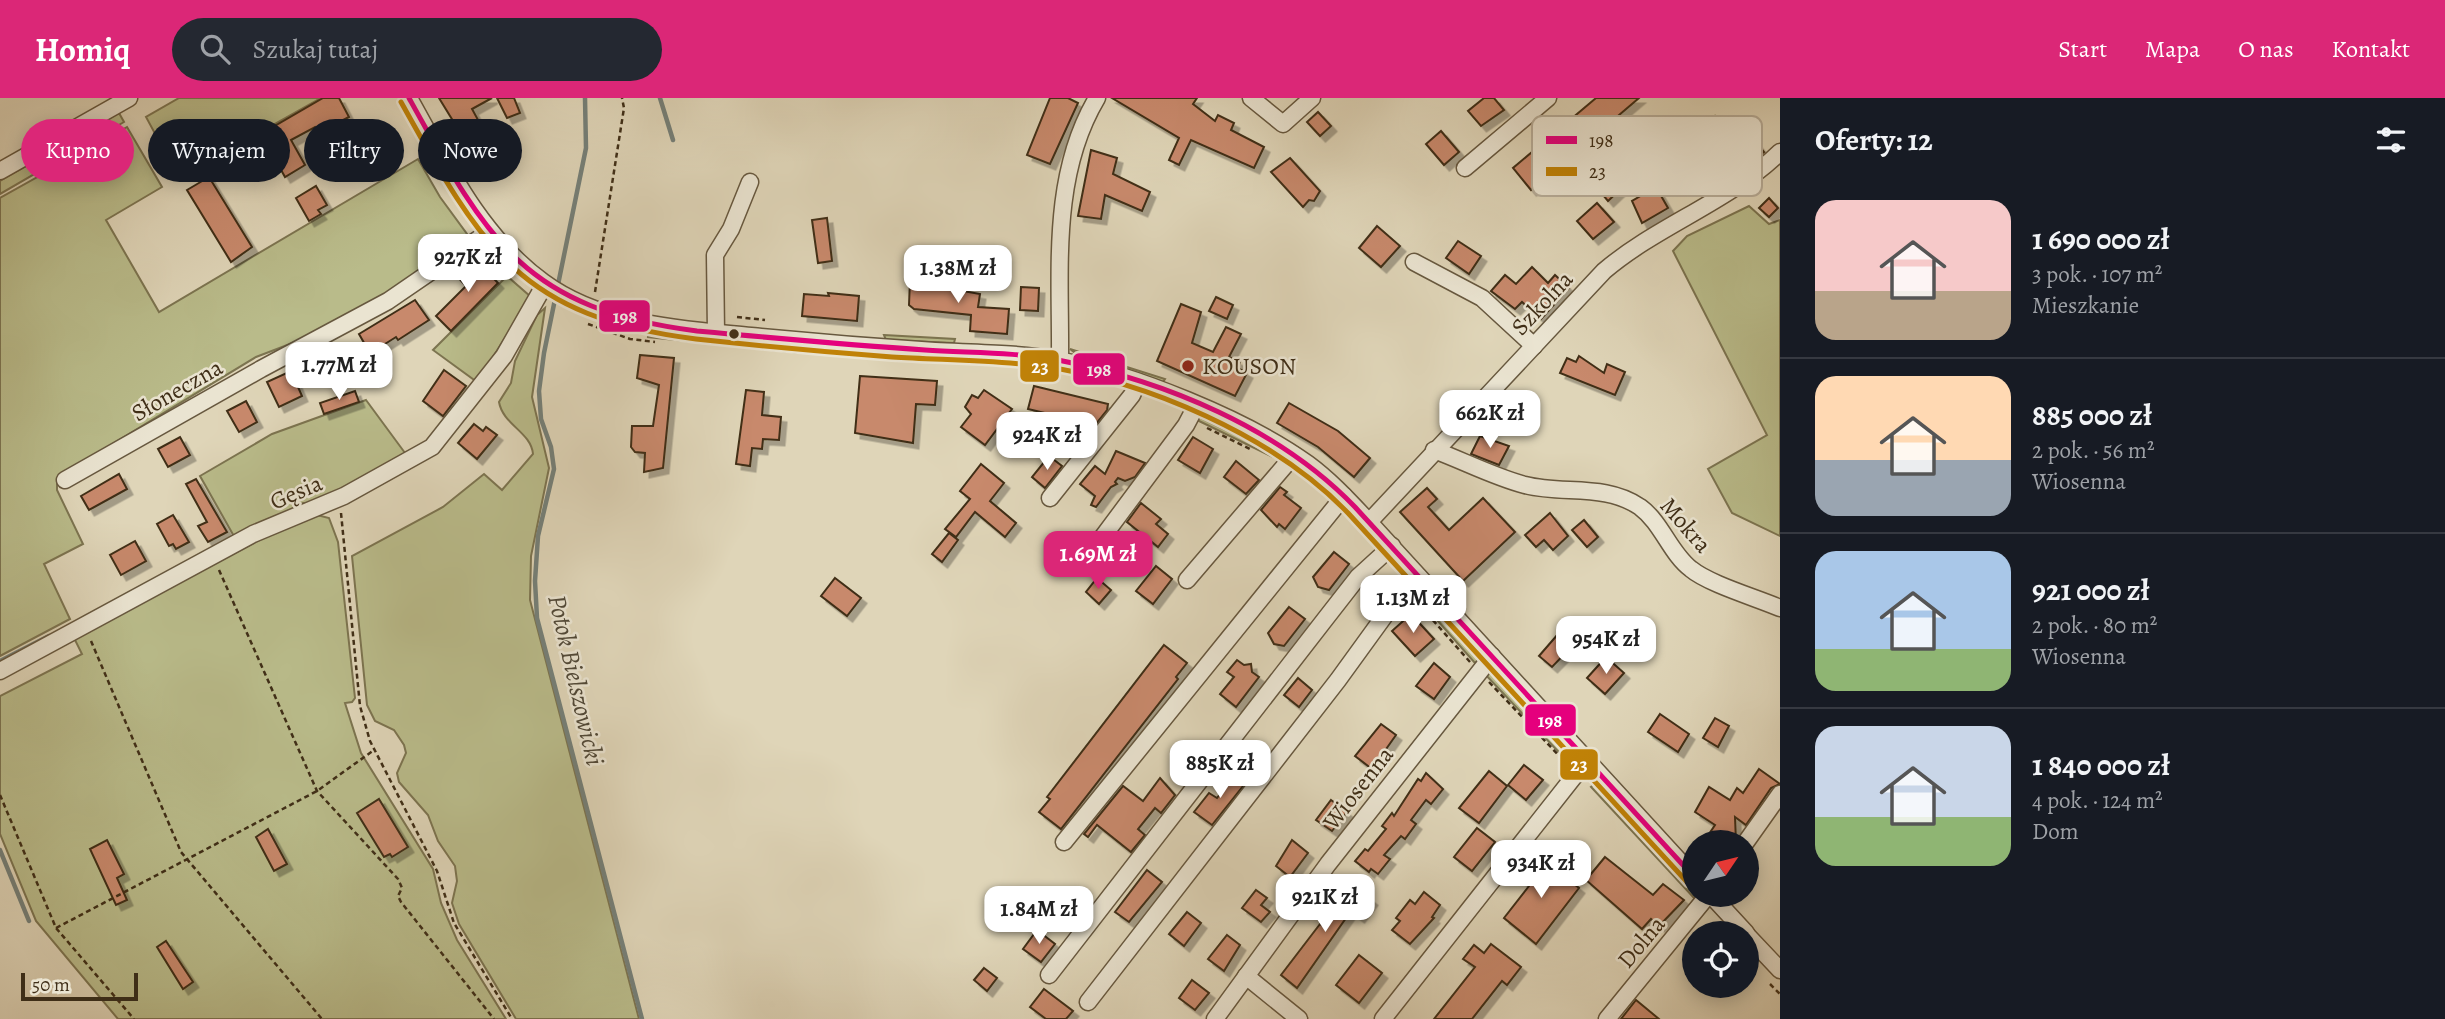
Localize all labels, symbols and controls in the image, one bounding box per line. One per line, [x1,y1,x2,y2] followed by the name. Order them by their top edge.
[172,18,662,81] search box
[35,27,130,72] text: Homiq
[196,30,234,68] icon: search
[252,32,378,67] text: Szukaj tutaj
[2058,33,2107,65] text: Start
[2145,33,2200,65] text: Mapa
[2238,33,2294,65] text: O nas
[2332,33,2410,65] text: Kontakt
[1532,116,1762,196] legend
[21,119,134,182] chip: Kupno
[148,119,290,182] chip: Wynajem
[304,119,404,182] chip: Filtry
[418,119,522,182] chip: Nowe
[1815,120,1933,160] text: Oferty: 12
[2372,121,2410,159] icon: filters
[1589,128,1613,154] text: 198
[1589,159,1606,185] text: 23
[2032,219,2170,259] text: 1 690 000 zł
[1871,228,1955,312] icon: home
[403,234,533,294] pin: 927K zł
[434,241,502,272] text: 927K zł
[886,246,1030,305] pin: 1.38M zł
[920,252,996,283] text: 1.38M zł
[2032,259,2162,290] text: 3 pok. · 107 m²
[1504,263,1581,342] street label: Szkolna
[2032,290,2139,321] text: Mieszkanie
[598,299,651,333] line badge: 198
[613,304,637,330] text: 198
[727,327,741,341] unlabelled marker
[267,342,411,402] pin: 1.77M zł
[301,349,377,380] text: 1.77M zł
[1019,349,1060,383] line badge: 23
[1202,350,1296,382] place label: KOUSON
[126,351,229,429] street label: Słoneczna
[1072,352,1126,386] line badge: 198
[1031,354,1049,380] text: 23
[1087,357,1111,383] text: 198
[1180,358,1196,374] marker: KOUSON
[1425,390,1555,450] pin: 662K zł
[2032,395,2152,435] text: 885 000 zł
[1455,397,1525,428] text: 662K zł
[1871,404,1955,488] icon: home
[982,412,1112,472] pin: 924K zł
[1012,419,1082,450] text: 924K zł
[2032,435,2155,466] text: 2 pok. · 56 m²
[265,466,328,517] street label: Gęsia
[2032,466,2126,497] text: Wiosenna
[1653,490,1720,560] street label: Mokra
[1026,532,1170,591] pin: 1.69M zł
[1060,538,1136,569] text: 1.69M zł
[2032,570,2150,610] text: 921 000 zł
[1341,575,1485,635] pin: 1.13M zł
[1871,579,1955,663] icon: home
[1376,582,1450,613] text: 1.13M zł
[539,591,613,769] water label: Potok Bielszowicki
[2032,610,2157,641] text: 2 pok. · 80 m²
[1541,616,1671,676] pin: 954K zł
[1572,623,1640,654] text: 954K zł
[2032,641,2126,672] text: Wiosenna
[1524,703,1577,737] line badge: 198
[1538,708,1562,734] text: 198
[1315,739,1401,837] street label: Wiosenna
[1155,740,1285,800] pin: 885K zł
[2032,745,2170,785] text: 1 840 000 zł
[1186,747,1254,778] text: 885K zł
[1559,748,1599,781] line badge: 23
[1570,752,1588,778] text: 23
[1871,754,1955,838] icon: home
[2032,785,2163,816] text: 4 pok. · 124 m²
[2032,816,2079,847] text: Dom
[1682,830,1759,906] north arrow
[1682,830,1759,998] map controls
[1476,840,1606,900] pin: 934K zł
[1507,847,1575,878] text: 934K zł
[1260,874,1390,934] pin: 921K zł
[1292,881,1358,912] text: 921K zł
[967,886,1111,946] pin: 1.84M zł
[1000,893,1078,924] text: 1.84M zł
[1610,908,1673,975] street label: Dolna
[1682,921,1759,998] button: locate
[21,970,138,1002] scale bar
[32,972,70,998] text: 50 m

